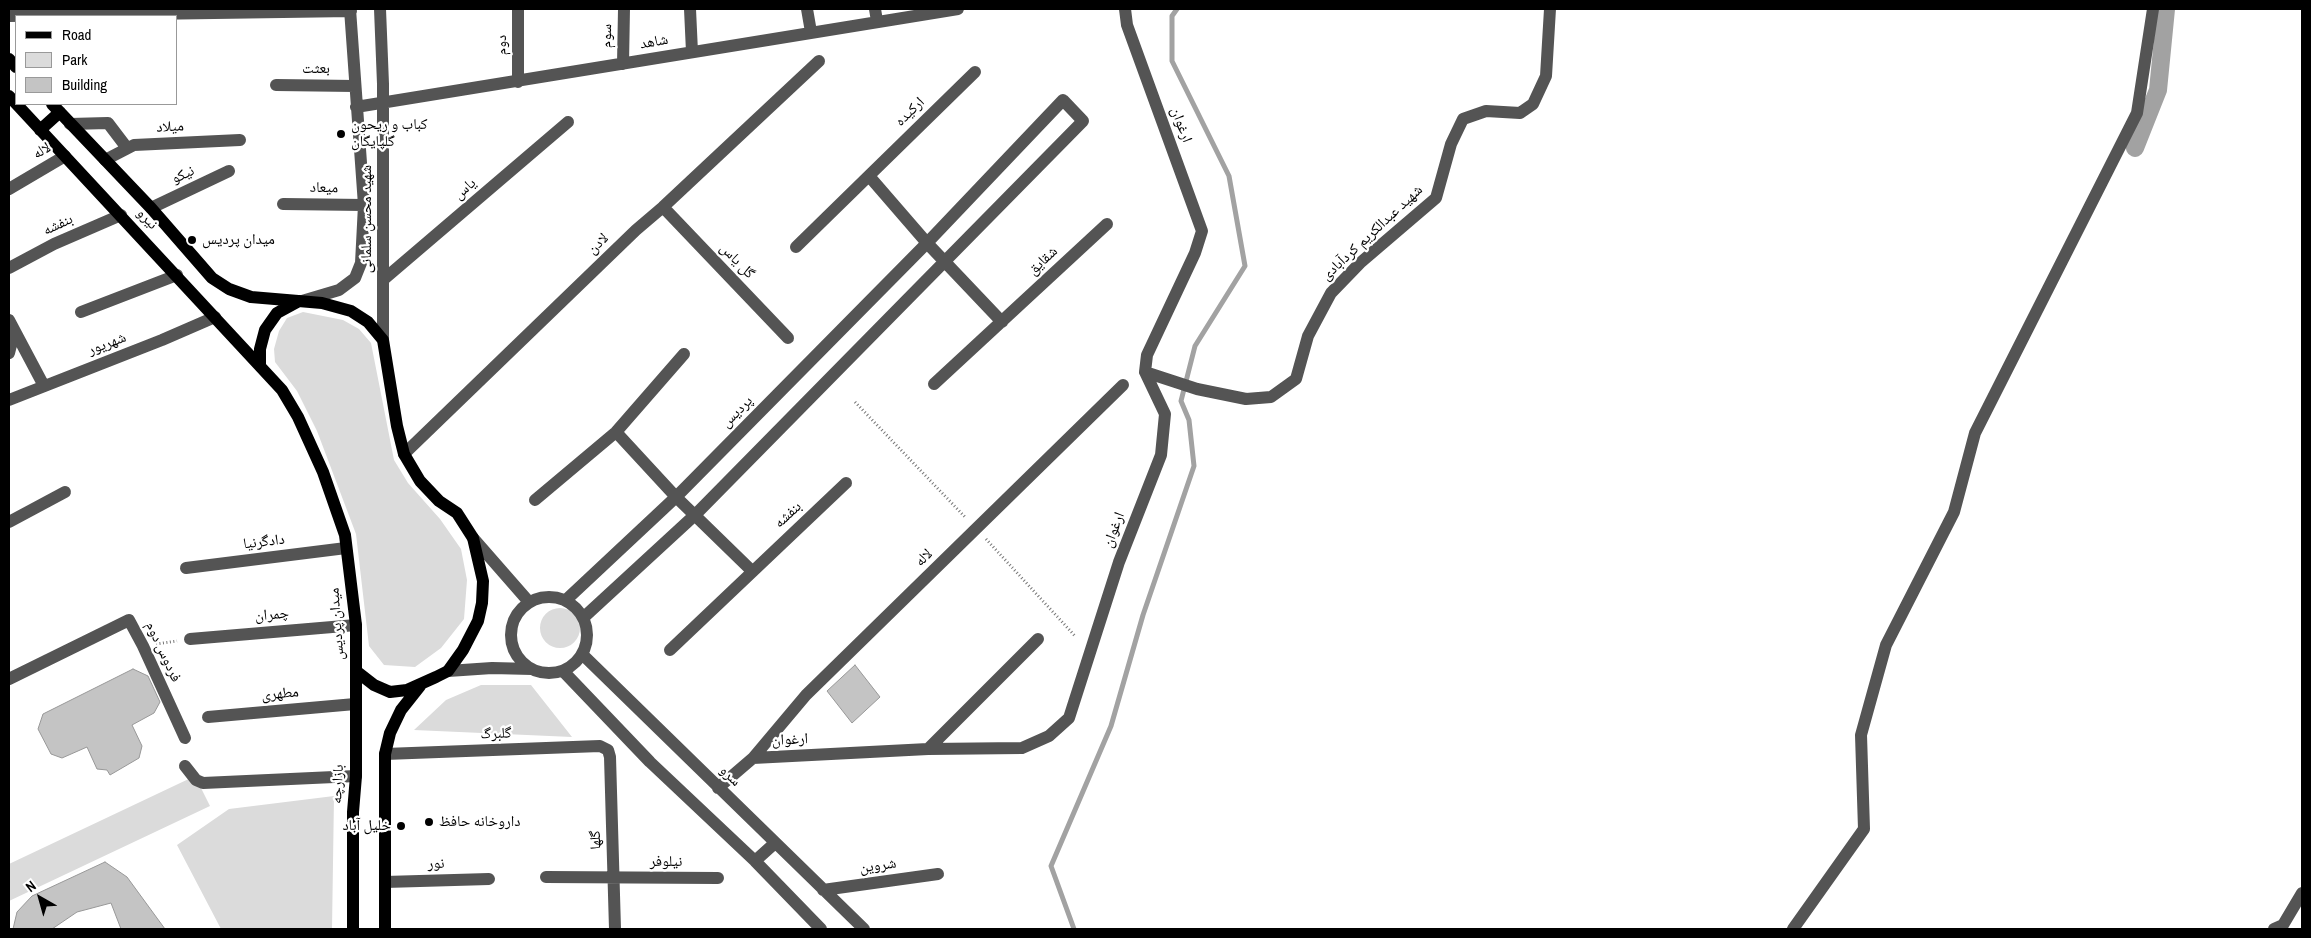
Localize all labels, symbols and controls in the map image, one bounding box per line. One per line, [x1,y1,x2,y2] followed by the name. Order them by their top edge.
[15,15,178,105] legend
[62,24,91,45] text: Road
[598,24,616,48] street label: سوم
[638,31,670,53] street label: شاهد
[493,35,511,55] street label: دوم
[62,49,87,70] text: Park
[302,60,330,78] street label: بعثت
[62,74,107,95] text: Building
[891,94,929,130] street label: ارکیده
[1166,105,1196,145] street label: ارغوان
[351,116,428,151] place label: کباب و ریحون گلپایگان
[156,117,184,137] street label: میلاد
[335,128,347,140] marker: کباب و ریحون گلپایگان
[30,139,54,163] street label: لاله
[169,162,197,188] street label: نیکو
[358,165,376,273] street label: شهید محسن سلمانی
[450,174,480,204] street label: یاس
[310,179,338,197] street label: میعاد
[1318,181,1426,285] street label: شهید عبدالکریم کردآبادی
[133,205,161,233] street label: نیرو
[40,210,76,240] street label: بنفشه
[584,230,612,258] street label: لادن
[202,231,275,249] place label: میدان پردیس
[186,234,198,246] marker: میدان پردیس
[716,239,758,283] street label: گل یاس
[1024,243,1062,279] street label: شقایق
[85,329,129,359] street label: شهریور
[717,392,757,432] street label: پردیس
[771,498,805,532] street label: بنفشه
[1099,510,1129,550] street label: ارغوان
[242,531,286,553] street label: دادگرنیا
[911,545,937,571] street label: لاله
[325,587,349,661] street label: میدان پردیس
[254,605,290,625] street label: چمران
[141,619,185,685] street label: فردوس دوم
[261,683,299,705] street label: مطهری
[480,724,512,744] street label: گلبرگ
[771,730,809,750] street label: ارغوان
[715,762,745,790] street label: سرو
[328,764,348,804] street label: بازارچه
[439,813,521,831] place label: داروخانه حافظ
[423,816,435,828] marker: داروخانه حافظ
[342,817,391,835] place label: خلیل آباد
[395,820,407,832] marker: خلیل آباد
[587,830,605,850] street label: گلها
[650,853,682,871] street label: نیلوفر
[427,855,445,873] street label: نور
[858,855,898,877] street label: شروین
[15,873,65,923] north arrow
[22,877,40,896] text: N

